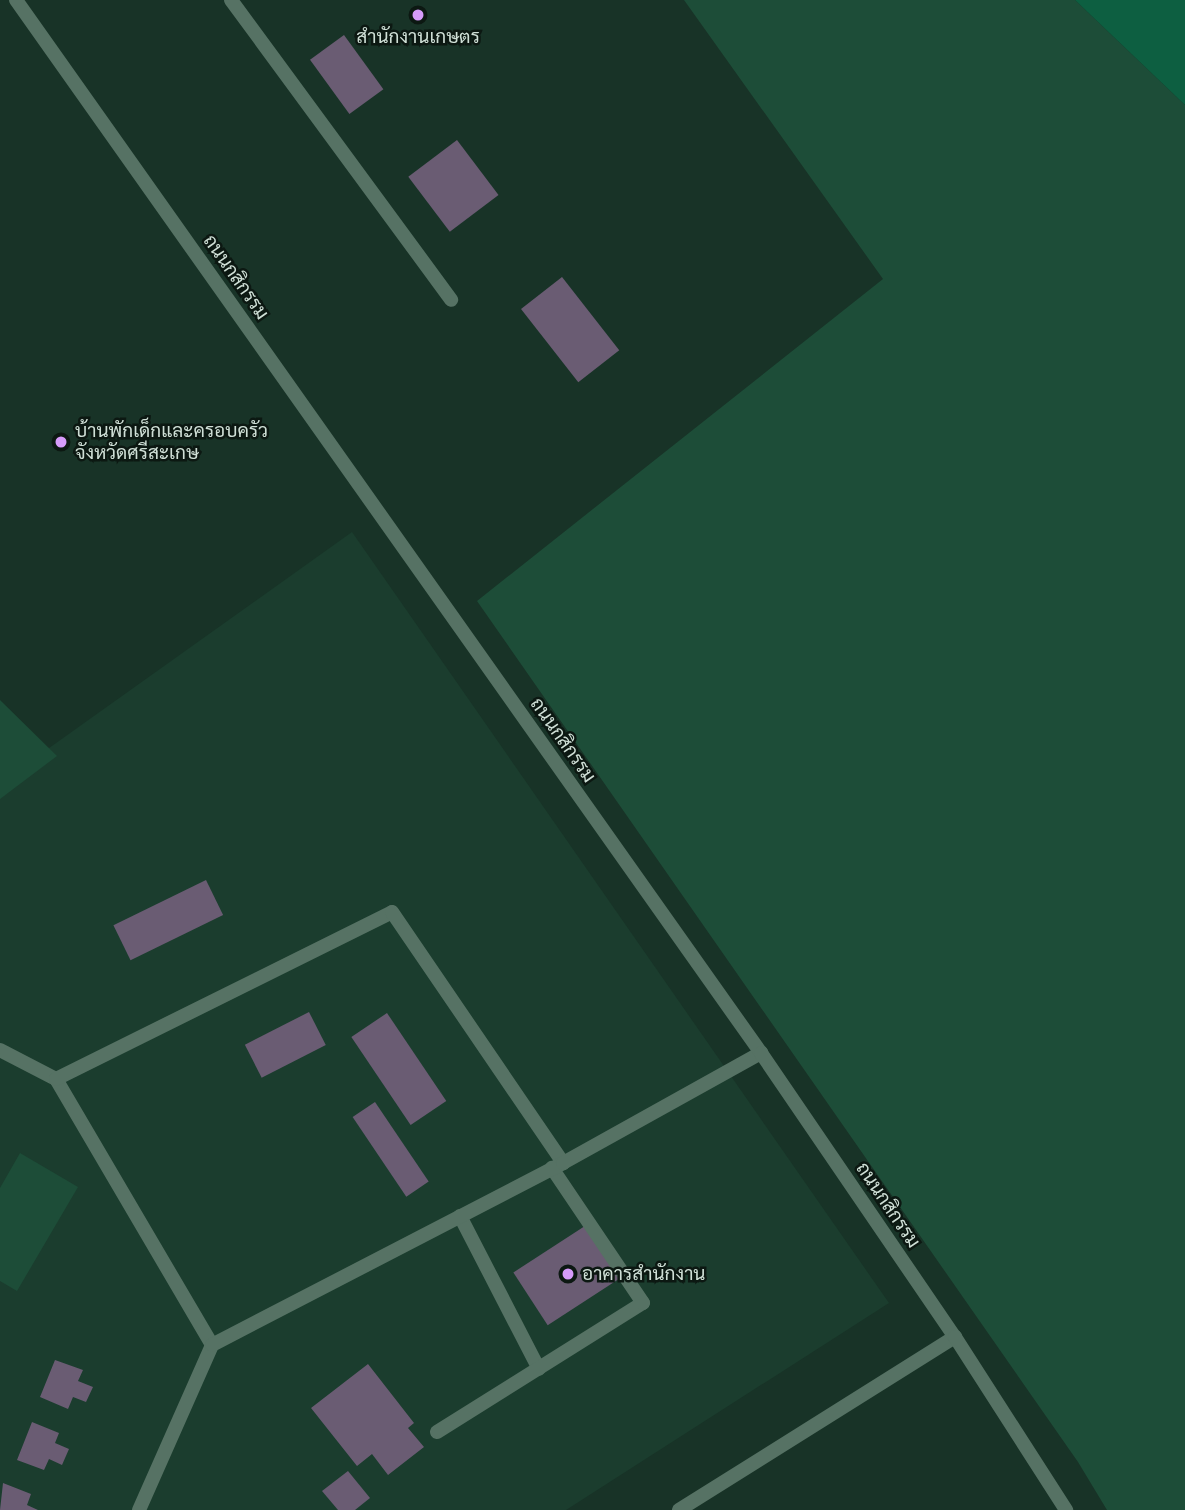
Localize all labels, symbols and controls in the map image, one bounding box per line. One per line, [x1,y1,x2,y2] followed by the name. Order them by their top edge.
[410,7,426,23] marker: สำนักงานเกษตร
[356,26,480,48] place label: สำนักงานเกษตร
[198,230,274,324] street label: ถนนกสิกรรม
[75,420,268,464] place label: บ้านพักเด็กและครอบครัว จังหวัดศรีสะเกษ
[53,434,69,450] marker: บ้านพักเด็กและครอบครัว จังหวัดศรีสะเกษ
[525,693,601,787] street label: ถนนกสิกรรม
[851,1158,925,1252] street label: ถนนกสิกรรม
[582,1263,705,1285] place label: อาคารสำนักงาน
[560,1266,576,1282] marker: อาคารสำนักงาน

